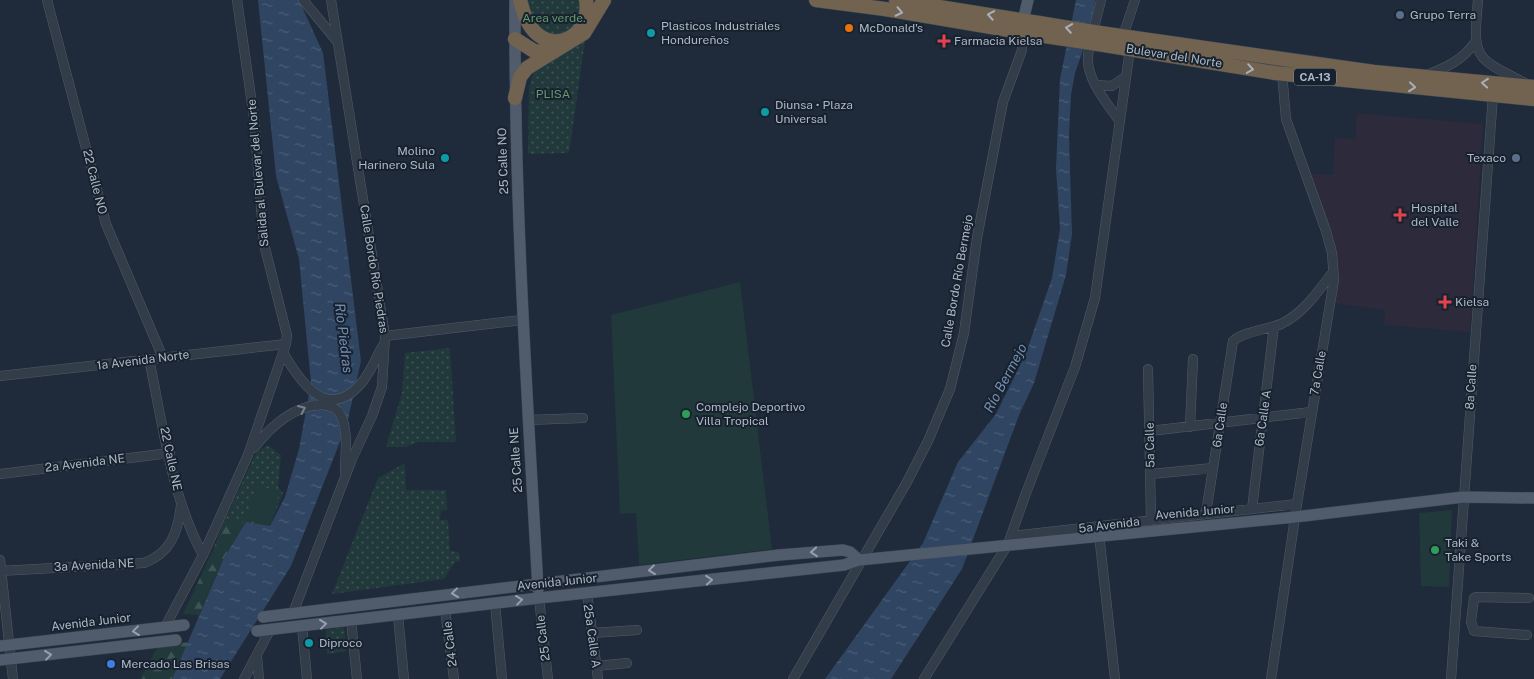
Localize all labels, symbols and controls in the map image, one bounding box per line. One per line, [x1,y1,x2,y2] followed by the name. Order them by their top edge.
[894,6,903,17] one-way arrow
[1410,8,1476,22] place label: Grupo Terra
[1394,9,1406,21] marker: Grupo Terra
[522,11,586,25] park label: Area verde.
[986,11,995,21] one-way arrow
[661,19,780,47] place label: Plasticos Industriales Hondureños
[859,21,923,35] place label: McDonald's
[843,22,855,34] marker: McDonald's
[1065,23,1073,34] one-way arrow
[645,27,657,39] marker: Plasticos Industriales Hondureños
[954,34,1042,48] place label: Farmacia Kielsa
[938,35,950,47] marker: Farmacia Kielsa
[1125,41,1223,71] street label: Bulevar del Norte
[1246,63,1255,73] one-way arrow
[1294,68,1336,86] road number: CA-13
[1481,77,1489,88] one-way arrow
[1408,81,1416,92] one-way arrow
[536,87,571,101] park label: PLISA
[245,98,271,247] street label: Salida al Bulevar del Norte
[775,98,853,126] place label: Diunsa • Plaza Universal
[759,106,771,118] marker: Diunsa • Plaza Universal
[495,127,511,195] street label: 25 Calle NO
[358,144,435,172] place label: Molino Harinero Sula
[80,148,110,216] street label: 22 Calle NO
[1467,151,1506,165] place label: Texaco
[439,152,451,164] marker: Molino Harinero Sula
[1510,152,1522,164] marker: Texaco
[1411,201,1459,229] place label: Hospital del Valle
[357,204,391,334] street label: Calle Bordo Río Piedras
[1393,208,1407,222] marker: Hospital del Valle
[938,213,976,349] street label: Calle Bordo Río Bermejo
[1455,295,1489,309] place label: Kielsa
[1439,296,1451,308] marker: Kielsa
[332,302,356,374] water label: Río Piedras
[980,340,1030,415] water label: Río Bermejo
[96,347,190,373] street label: 1a Avenida Norte
[1307,349,1329,396] street label: 7a Calle
[1462,364,1480,410] street label: 8a Calle
[1252,388,1274,447] street label: 6a Calle A
[696,400,806,428] place label: Complejo Deportivo Villa Tropical
[1210,401,1230,448] street label: 6a Calle
[297,404,306,415] one-way arrow
[680,408,692,420] marker: Complejo Deportivo Villa Tropical
[1143,422,1157,468] street label: 5a Calle
[157,426,185,492] street label: 22 Calle NE
[507,427,525,493] street label: 25 Calle NE
[44,451,126,475] street label: 2a Avenida NE
[1154,502,1236,522] street label: Avenida Junior
[1078,514,1140,536] street label: 5a Avenida
[1445,536,1511,564] place label: Taki & Take Sports
[1429,544,1441,556] marker: Taki & Take Sports
[809,546,817,557] one-way arrow
[53,556,135,574] street label: 3a Avenida NE
[648,564,656,575] one-way arrow
[516,571,598,593] street label: Avenida Junior
[705,575,713,586] one-way arrow
[450,587,458,598] one-way arrow
[515,595,523,606] one-way arrow
[581,603,603,669] street label: 25a Calle A
[50,610,132,634] street label: Avenida Junior
[533,614,553,662] street label: 25 Calle
[319,619,327,630] one-way arrow
[440,620,460,668] street label: 24 Calle
[131,625,139,636] one-way arrow
[319,636,362,650] place label: Diproco
[303,637,315,649] marker: Diproco
[45,650,53,661] one-way arrow
[121,657,230,671] place label: Mercado Las Brisas
[105,658,117,670] marker: Mercado Las Brisas

